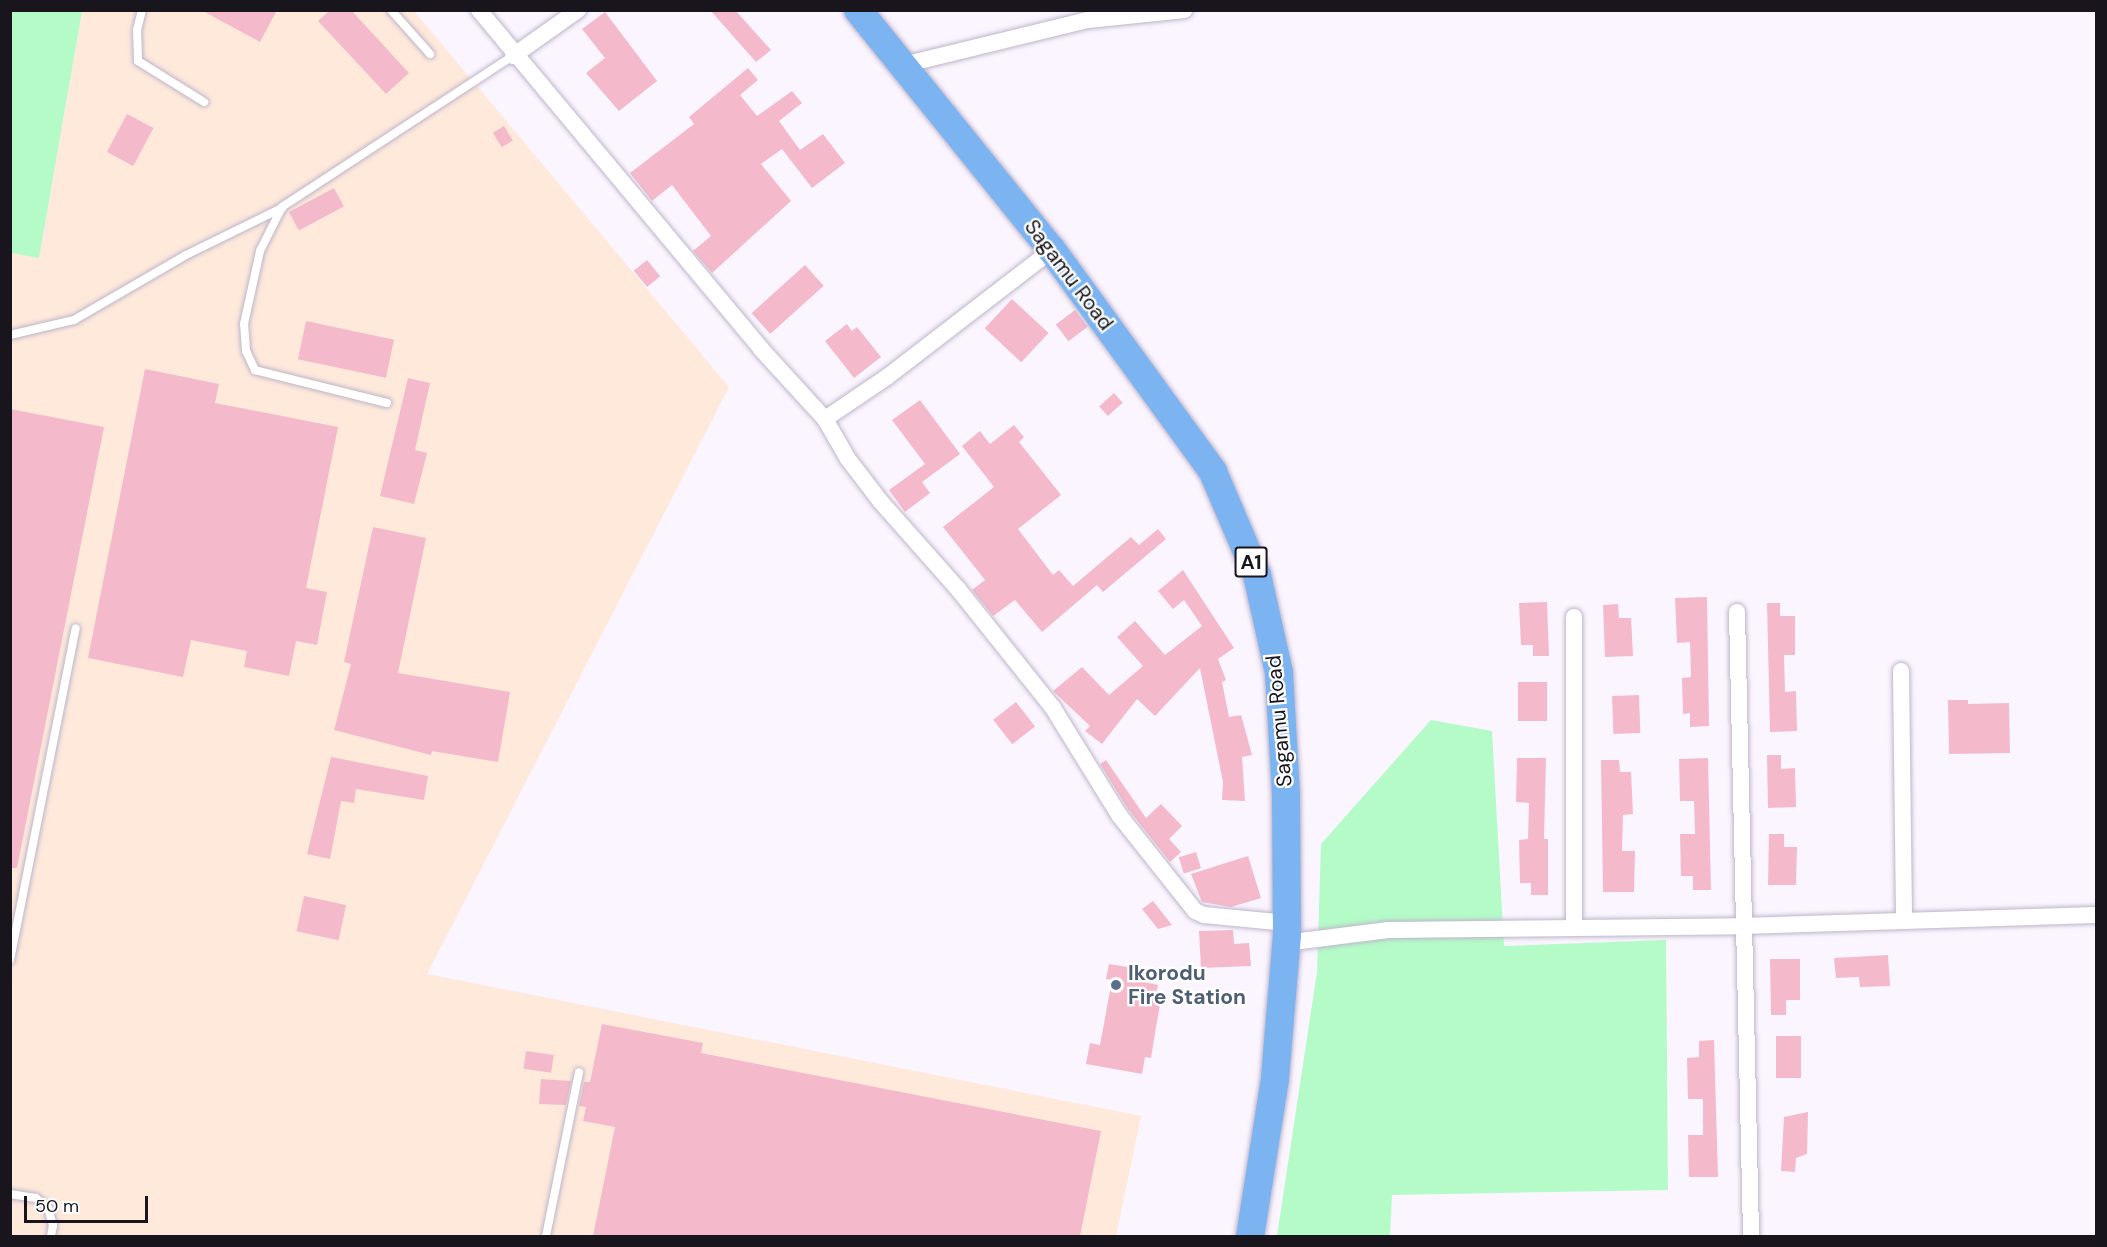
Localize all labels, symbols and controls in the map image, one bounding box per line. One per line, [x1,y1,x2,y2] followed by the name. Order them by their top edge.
[1019,215,1119,335] street label: Sagamu Road
[1234,545,1268,579] road number: A1
[1261,654,1297,788] street label: Sagamu Road
[1128,960,1246,1010] place label: Ikorodu Fire Station
[1109,978,1123,992] marker: Ikorodu Fire Station
[27,1184,152,1222] scale bar
[35,1194,79,1218] text: 50 m

